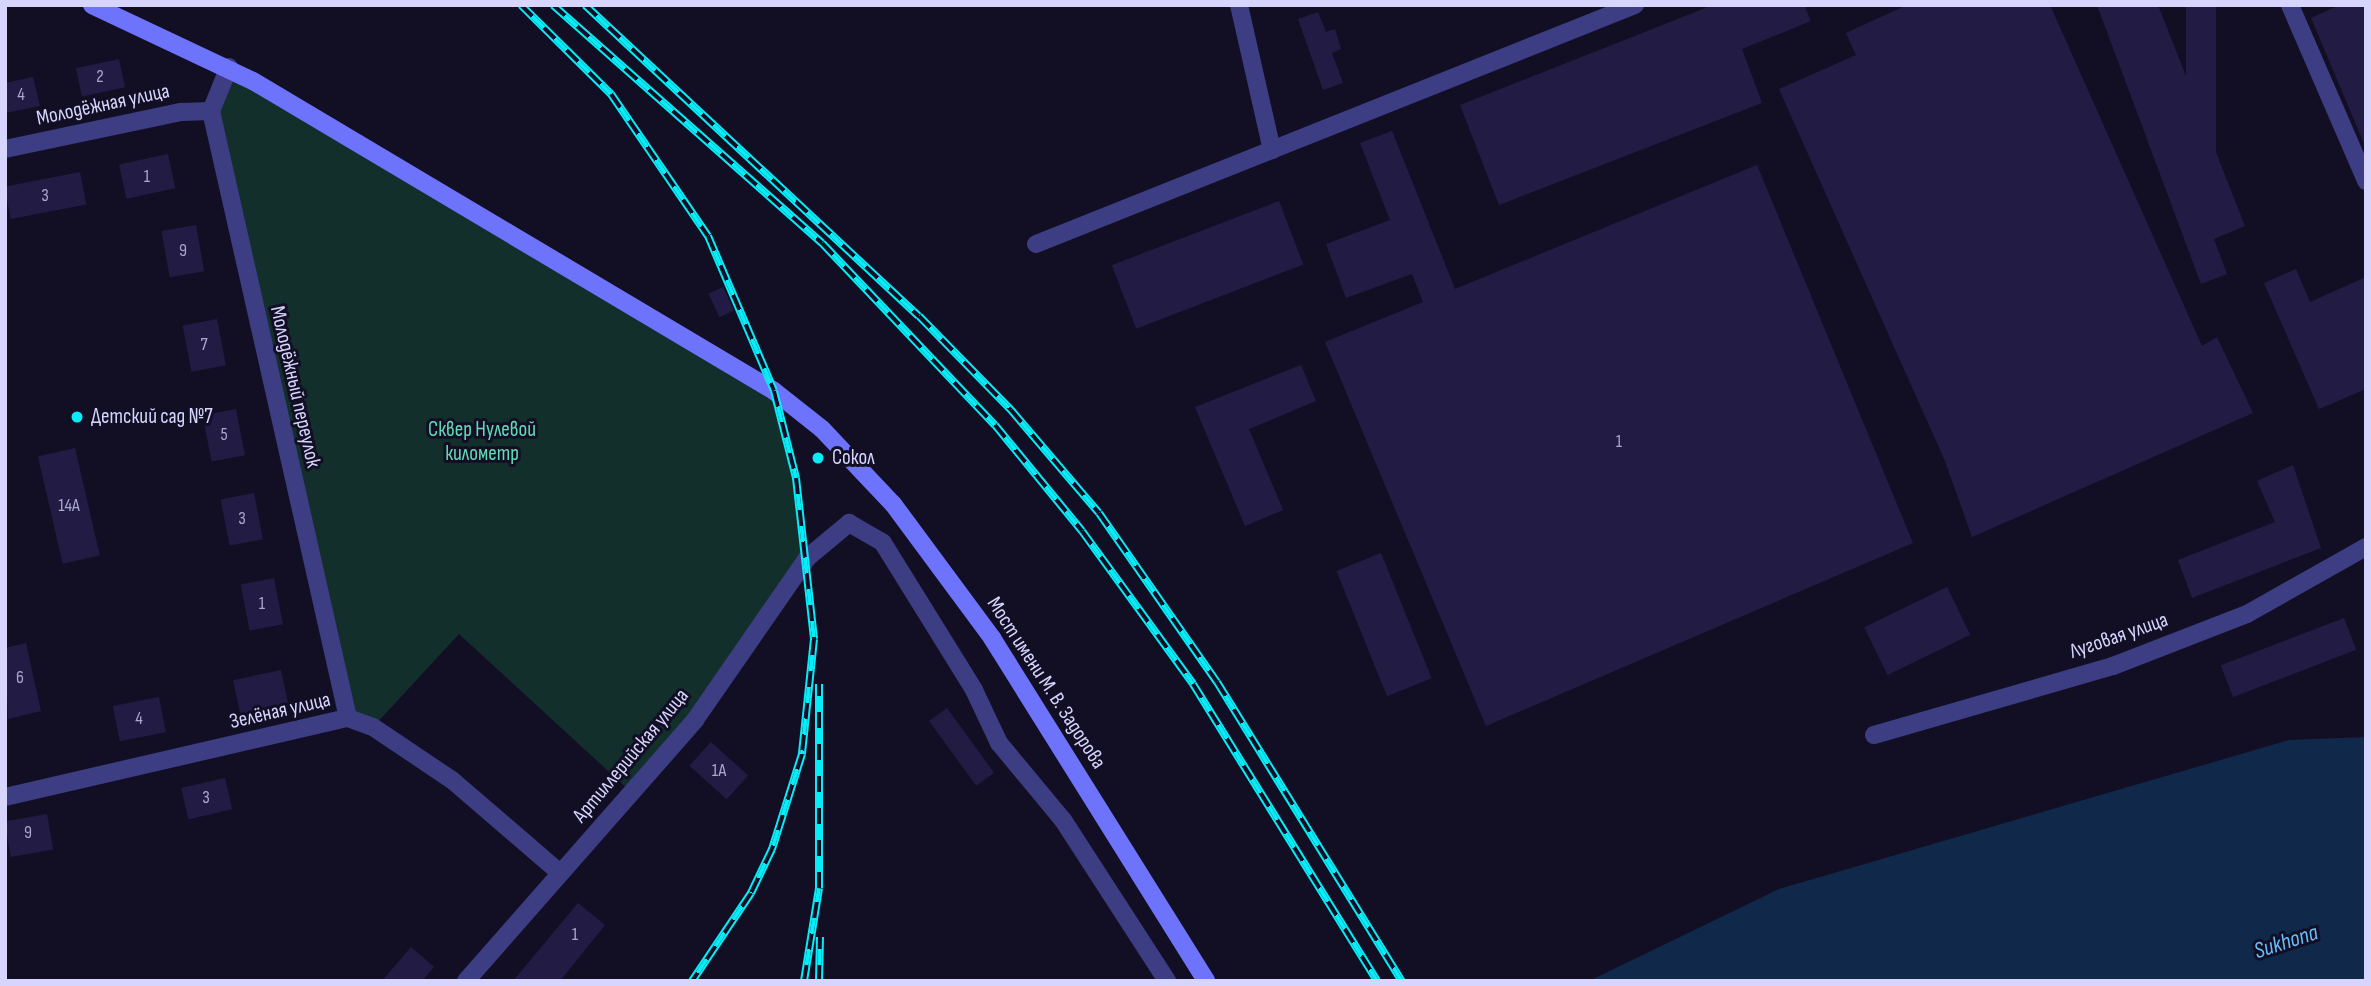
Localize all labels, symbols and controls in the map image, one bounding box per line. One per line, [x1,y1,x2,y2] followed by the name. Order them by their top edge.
[96,66,104,88] house number: 2
[34,79,172,131] street label: Молодёжная улица
[17,84,25,106] house number: 4
[144,166,150,188] house number: 1
[41,185,49,207] house number: 3
[179,240,187,262] house number: 9
[264,304,326,470] street label: Молодёжный переулок
[200,334,208,356] house number: 7
[91,404,213,430] place label: Детский сад №7
[69,409,85,425] marker: Детский сад №7
[428,417,536,467] park label: Сквер Нулевой километр
[220,424,228,446] house number: 5
[1616,431,1622,453] house number: 1
[832,445,875,471] place label: Сокол
[810,450,826,466] marker: Сокол
[58,495,80,517] house number: 14А
[238,508,246,530] house number: 3
[981,592,1111,774] street label: Мост имени М. В. Задорова
[259,593,265,615] house number: 1
[2067,607,2171,665] street label: Луговая улица
[16,667,24,689] house number: 6
[568,684,694,828] street label: Артиллерийская улица
[227,687,333,735] street label: Зелёная улица
[135,708,143,730] house number: 4
[712,760,726,782] house number: 1А
[202,787,210,809] house number: 3
[24,822,32,844] house number: 9
[2251,919,2321,965] water label: Sukhona
[572,924,578,946] house number: 1

